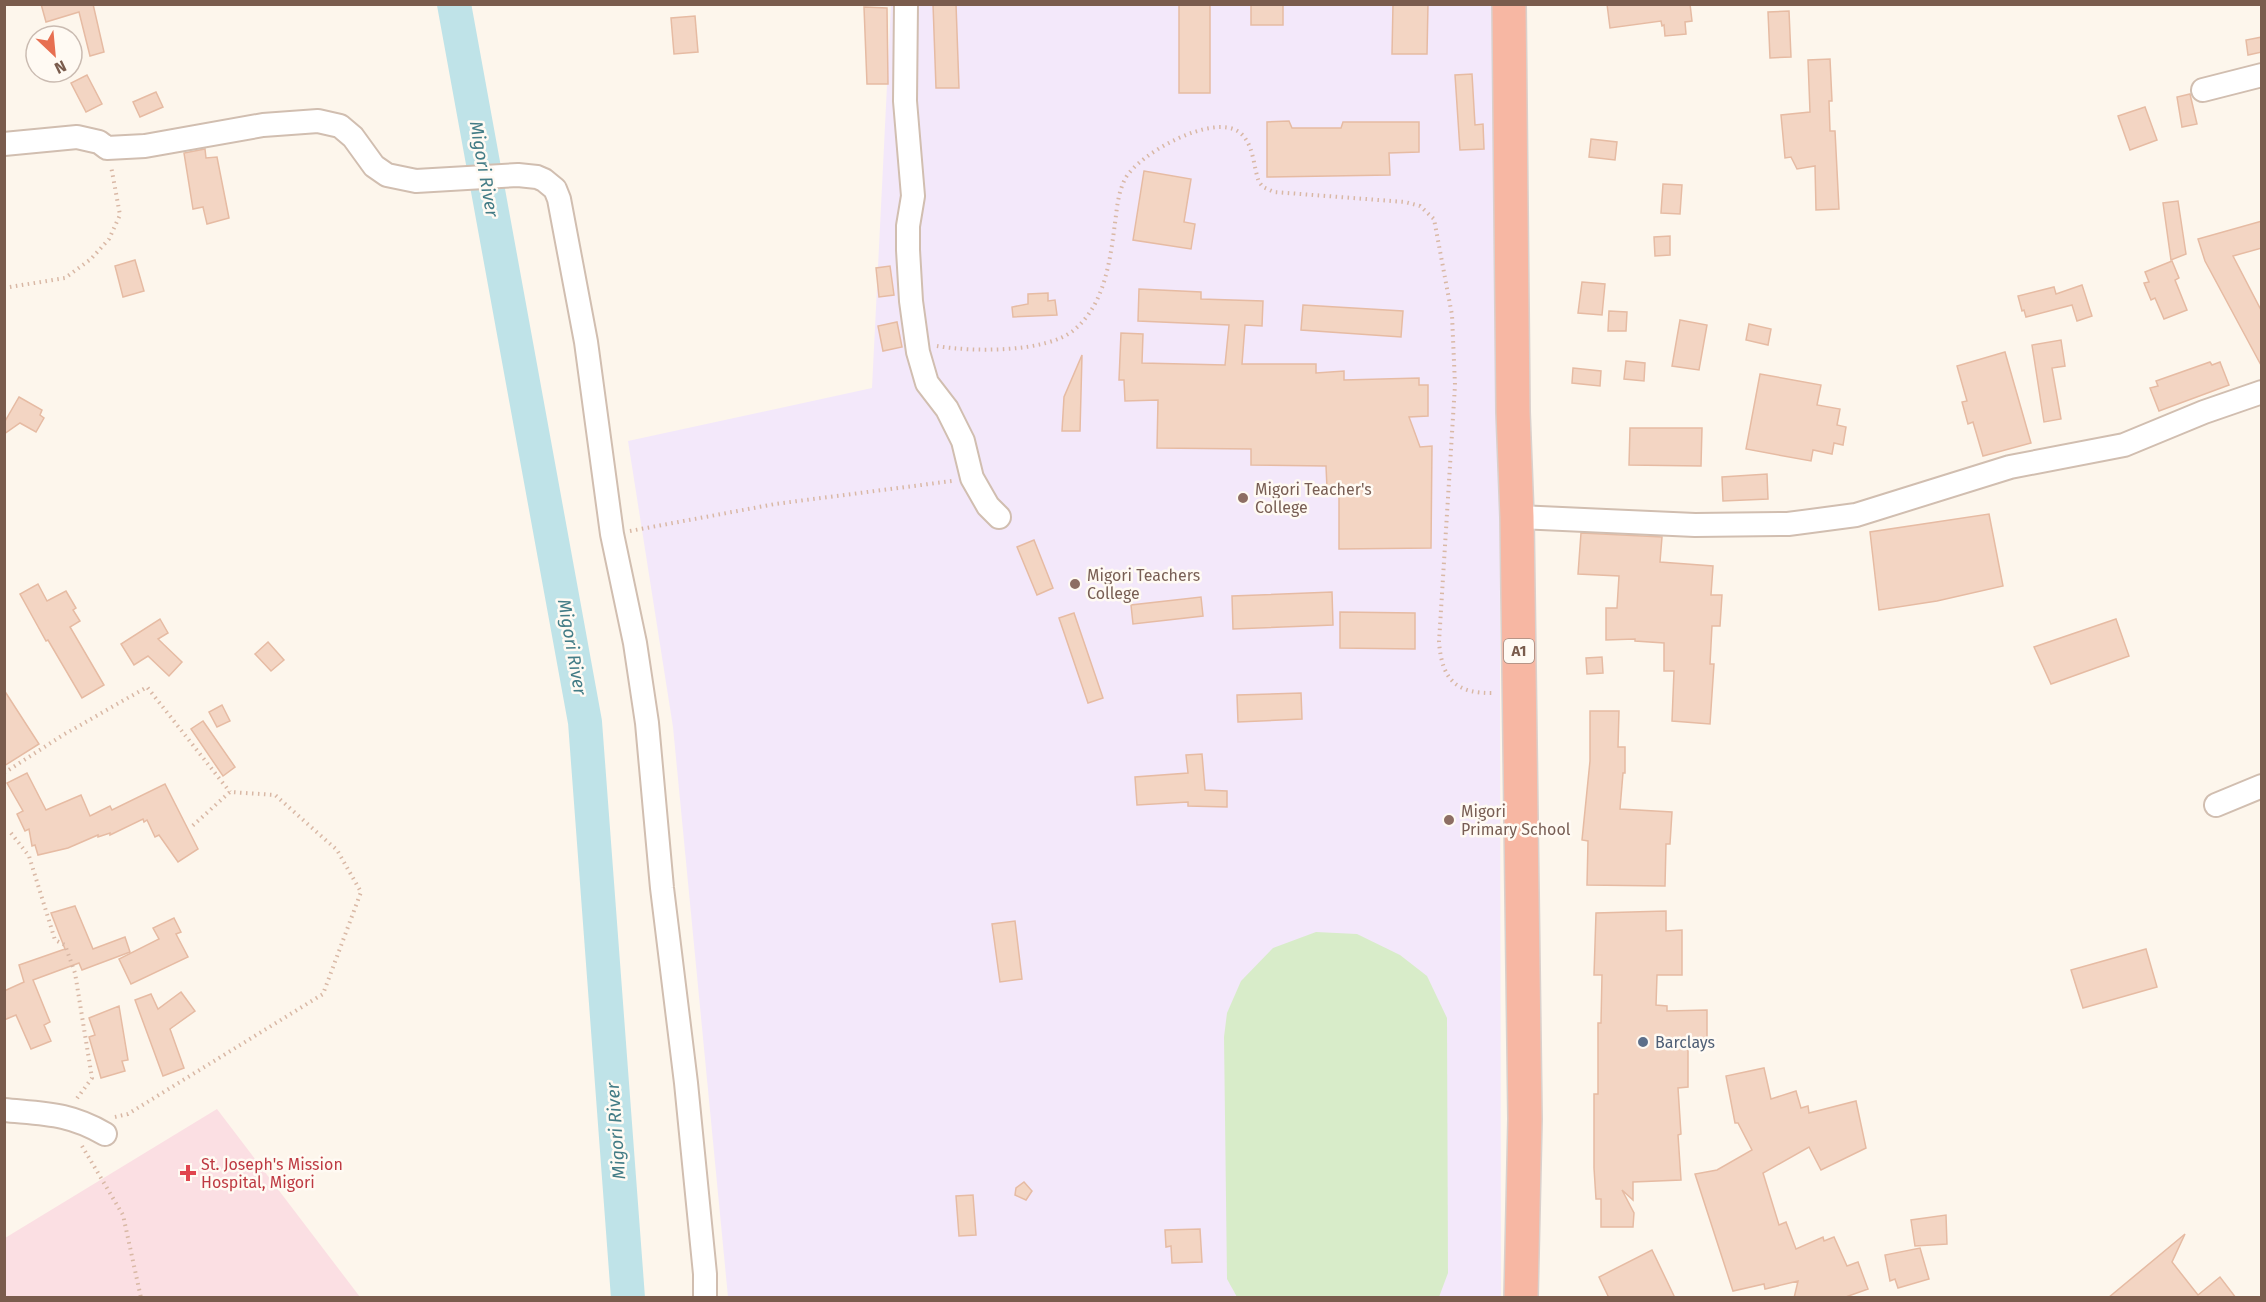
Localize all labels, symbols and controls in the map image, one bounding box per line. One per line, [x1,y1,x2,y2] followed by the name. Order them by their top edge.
[24,24,84,84] north arrow
[51,56,69,78] text: N
[465,119,503,220] water label: Migori River
[1255,480,1372,517] place label: Migori Teacher's College
[1236,491,1250,505] marker: Migori Teacher's College
[1087,566,1200,603] place label: Migori Teachers College
[1068,577,1082,591] marker: Migori Teachers College
[553,597,591,698] water label: Migori River
[1504,639,1534,663] road number: A1
[1461,802,1571,839] place label: Migori Primary School
[1442,813,1456,827] marker: Migori Primary School
[1655,1033,1715,1052] place label: Barclays
[1636,1035,1650,1049] marker: Barclays
[602,1081,630,1180] water label: Migori River
[201,1155,343,1192] place label: St. Joseph's Mission Hospital, Migori
[179,1164,197,1182] marker: St. Joseph's Mission Hospital, Migori

